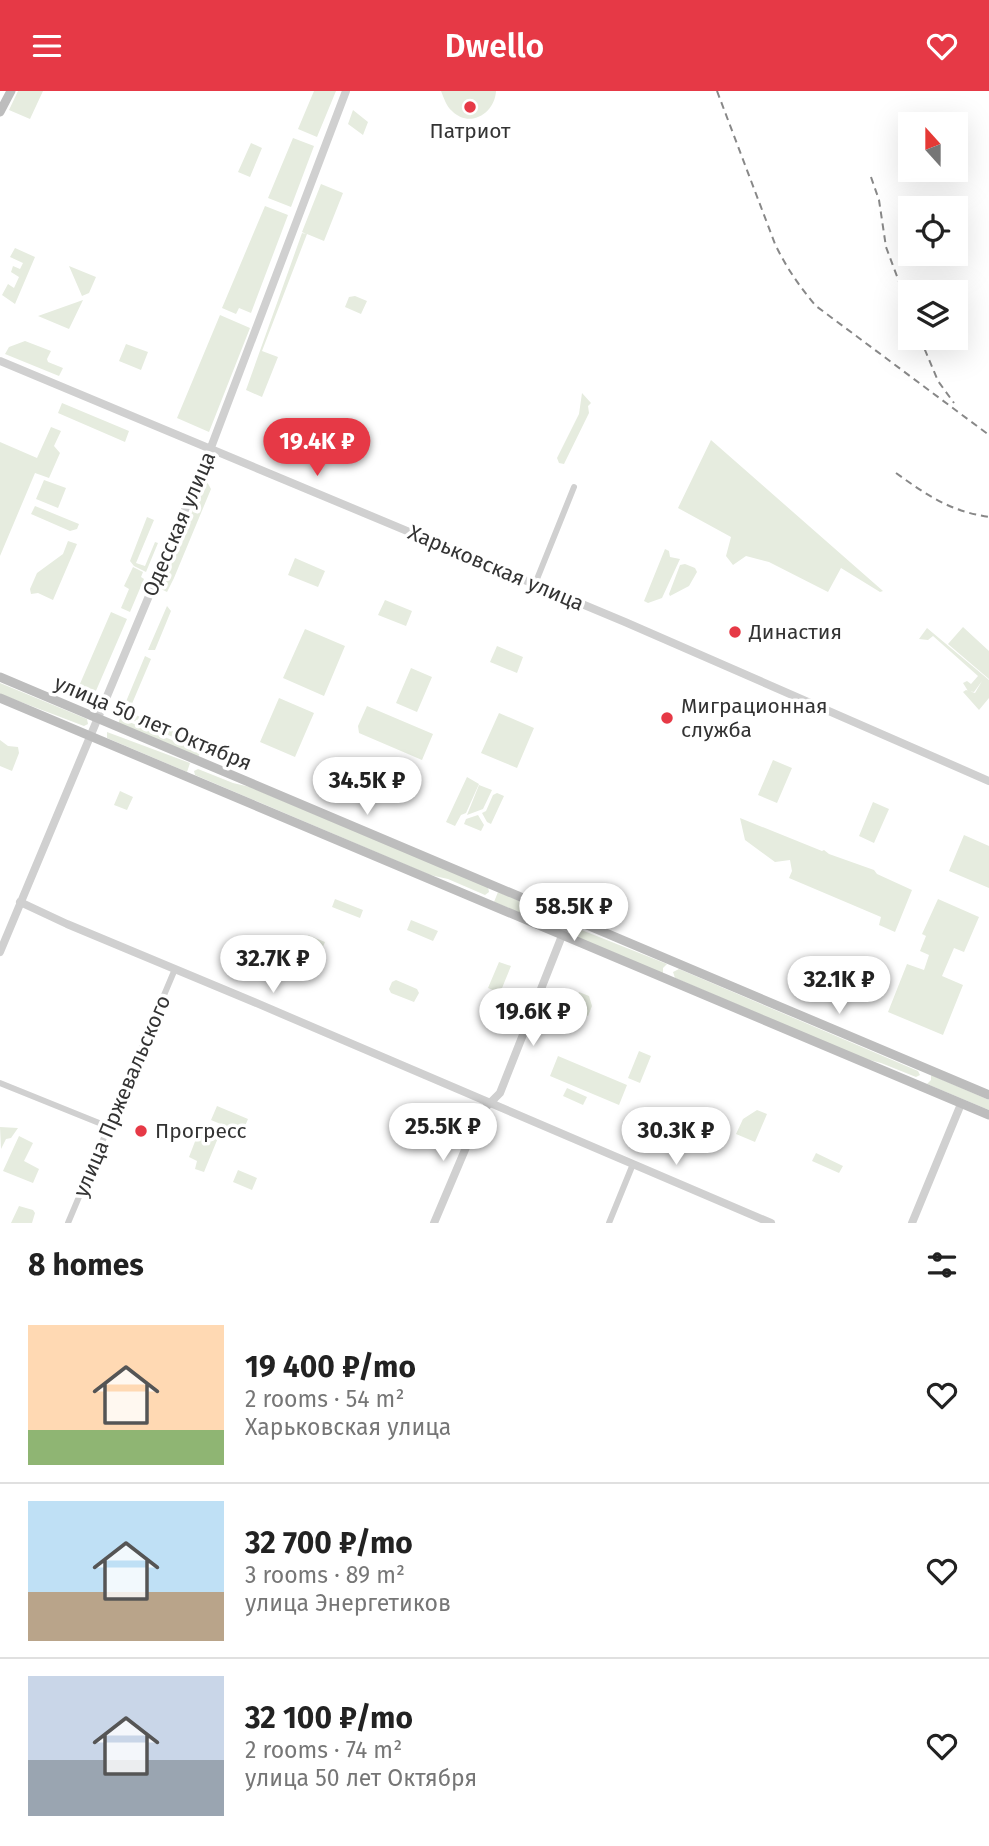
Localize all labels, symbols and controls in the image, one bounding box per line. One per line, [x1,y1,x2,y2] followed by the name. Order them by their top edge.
[28,27,66,65] icon: menu
[445,27,544,65] text: Dwello
[923,27,961,65] icon: heart
[462,99,478,115] marker: Патриот
[898,112,968,182] north arrow
[898,112,968,350] map controls
[430,118,511,144] place label: Патриот
[898,196,968,266] button: locate
[898,280,968,350] button: layers
[252,419,382,478] pin: 19.4K ₽
[279,427,355,455] text: 19.4K ₽
[137,448,221,600] street label: Одесская улица
[404,519,588,617] street label: Харьковская улица
[748,619,842,645] place label: Династия
[727,624,743,640] marker: Династия
[50,670,256,776] street label: улица 50 лет Октября
[681,693,828,743] place label: Миграционная служба
[659,710,675,726] marker: Миграционная служба
[302,757,432,817] pin: 34.5K ₽
[329,766,405,794] text: 34.5K ₽
[509,883,639,943] pin: 58.5K ₽
[535,892,613,920] text: 58.5K ₽
[208,935,338,995] pin: 32.7K ₽
[236,944,310,972] text: 32.7K ₽
[774,957,904,1016] pin: 32.1K ₽
[803,965,875,993] text: 32.1K ₽
[468,989,598,1048] pin: 19.6K ₽
[68,991,176,1201] street label: улица Пржевальского
[495,997,571,1025] text: 19.6K ₽
[378,1103,508,1163] pin: 25.5K ₽
[611,1107,741,1167] pin: 30.3K ₽
[405,1112,481,1140] text: 25.5K ₽
[638,1116,714,1144] text: 30.3K ₽
[155,1118,247,1144] place label: Прогресс
[133,1123,149,1139] marker: Прогресс
[923,1246,961,1284] icon: filters
[28,1247,144,1283] text: 8 homes
[245,1349,416,1385] text: 19 400 ₽/mo
[84,1353,168,1437] icon: home
[923,1376,961,1414] icon: heart
[245,1385,404,1413] text: 2 rooms · 54 m²
[245,1413,451,1441] text: Харьковская улица
[245,1525,413,1561] text: 32 700 ₽/mo
[84,1529,168,1613] icon: home
[923,1552,961,1590] icon: heart
[245,1561,405,1589] text: 3 rooms · 89 m²
[245,1589,451,1617] text: улица Энергетиков
[245,1700,413,1736] text: 32 100 ₽/mo
[84,1704,168,1788] icon: home
[923,1727,961,1765] icon: heart
[245,1736,402,1764] text: 2 rooms · 74 m²
[245,1764,477,1792] text: улица 50 лет Октября

